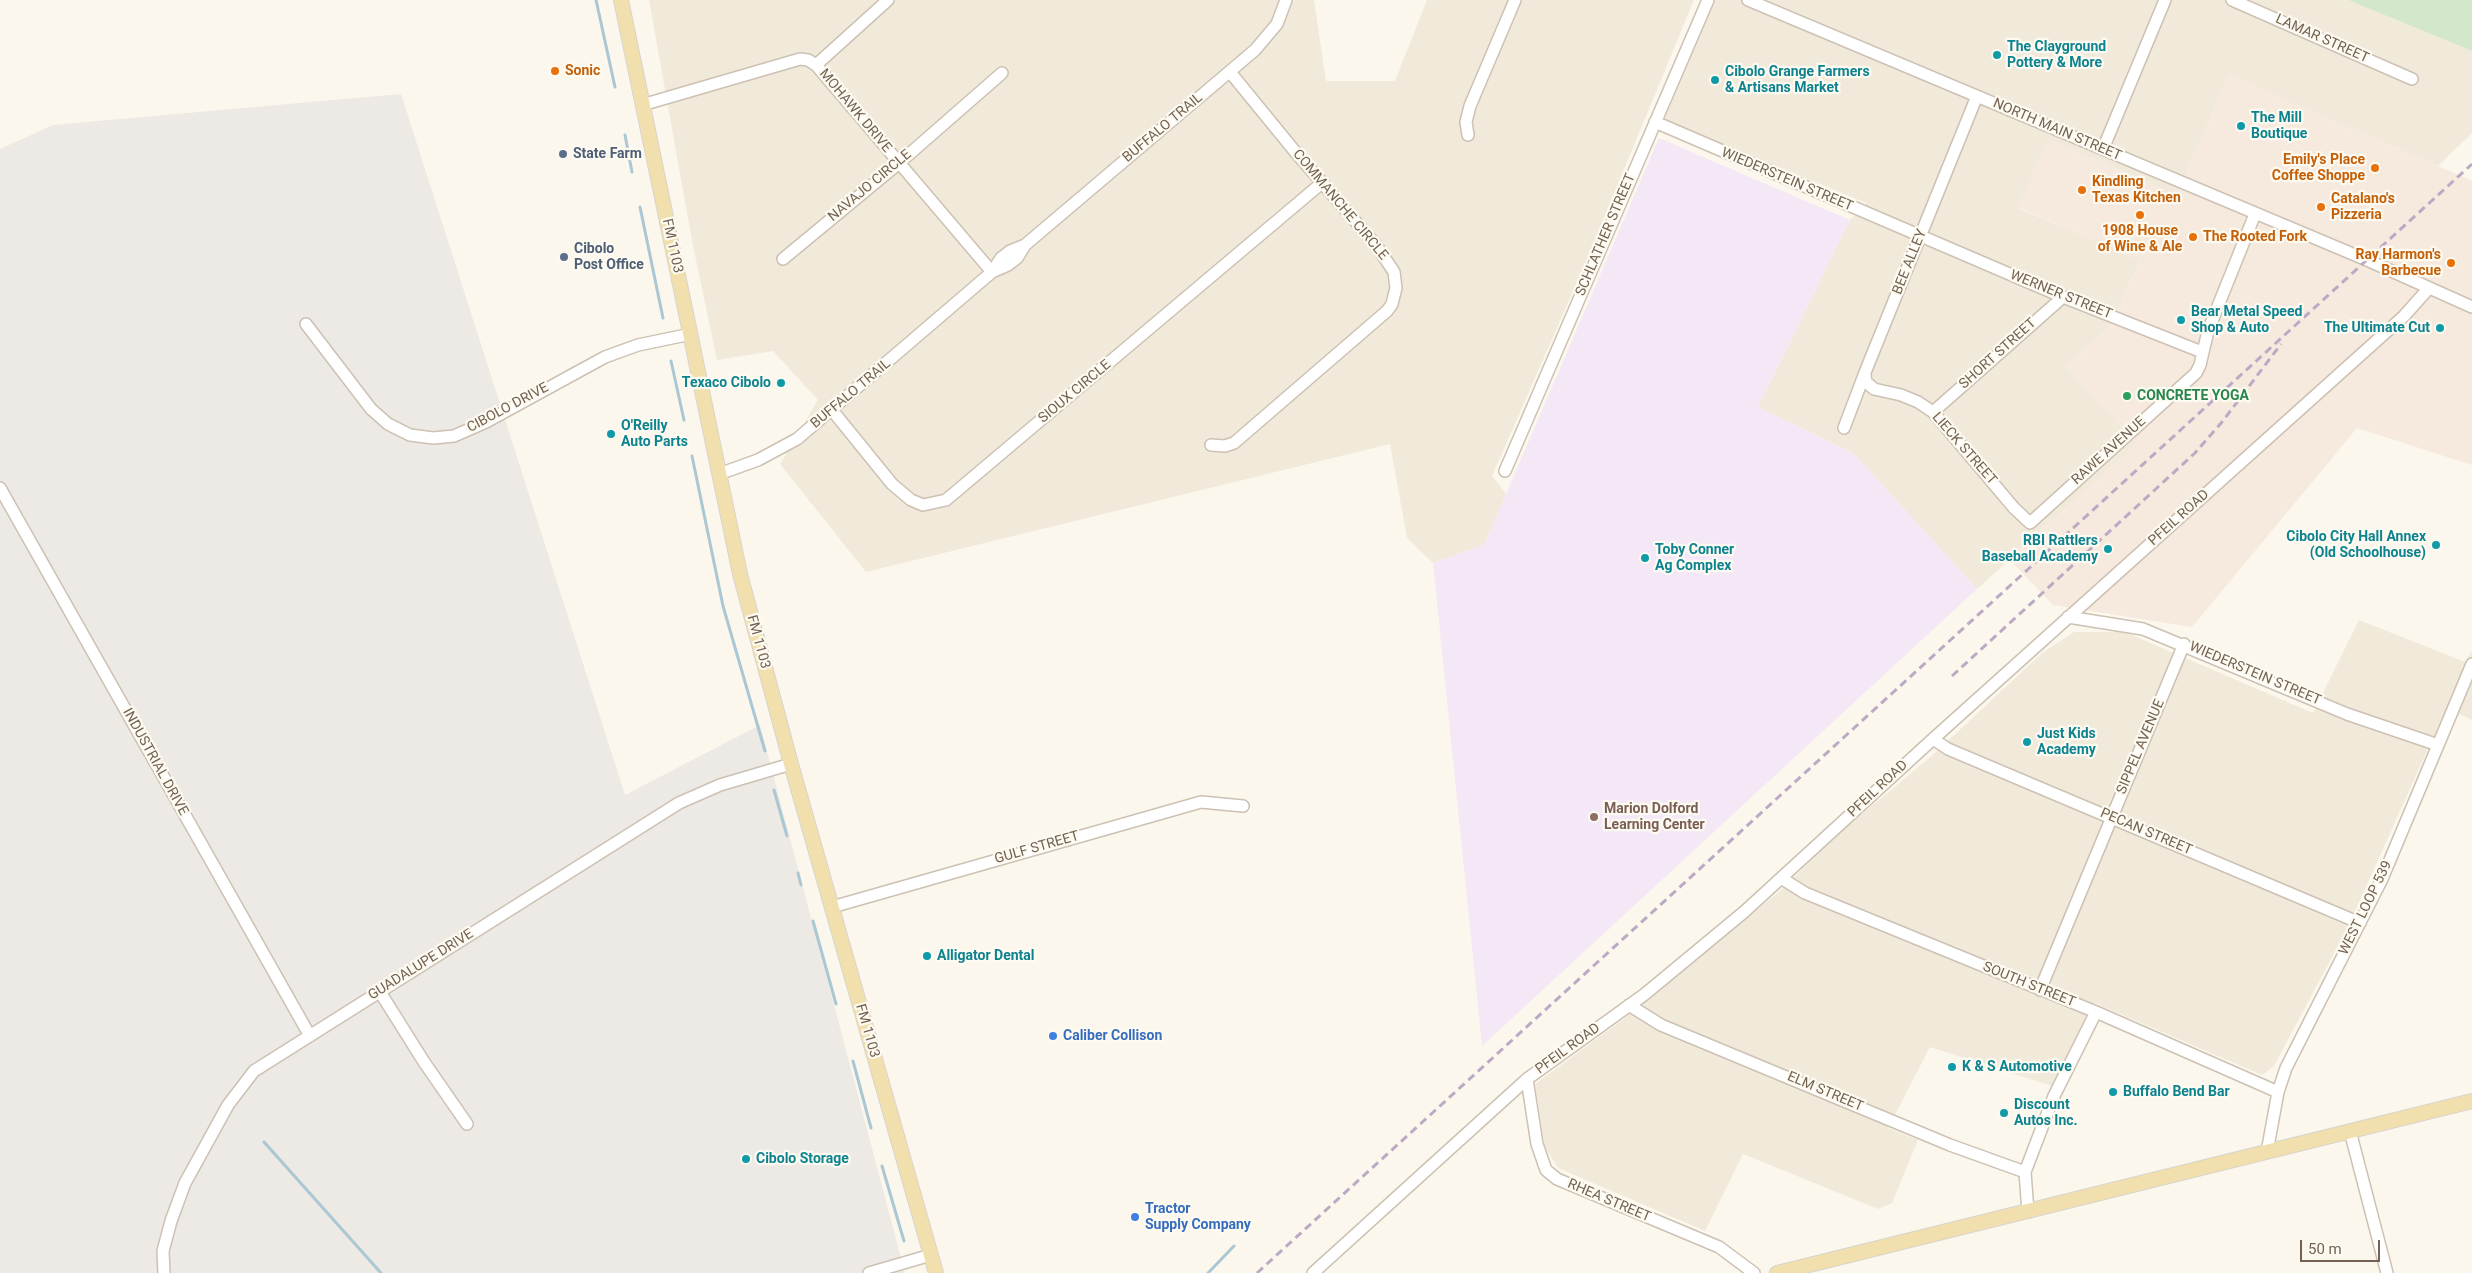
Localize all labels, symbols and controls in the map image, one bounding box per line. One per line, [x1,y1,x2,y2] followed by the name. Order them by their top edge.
[2273,11,2371,67] street label: LAMAR STREET
[2007,39,2106,72] place label: The Clayground Pottery & More
[1991,49,2003,61] marker: The Clayground Pottery & More
[565,63,600,79] place label: Sonic
[1725,64,1870,96] place label: Cibolo Grange Farmers & Artisans Market
[549,65,561,77] marker: Sonic
[815,66,895,156] street label: MOHAWK DRIVE
[1709,74,1721,86] marker: Cibolo Grange Farmers & Artisans Market
[1120,90,1206,166] street label: BUFFALO TRAIL
[1990,95,2124,165] street label: NORTH MAIN STREET
[2251,110,2307,142] place label: The Mill Boutique
[2235,120,2247,132] marker: The Mill Boutique
[1719,145,1855,215] street label: WIEDERSTEIN STREET
[573,146,642,162] place label: State Farm
[825,146,915,226] street label: NAVAJO CIRCLE
[1289,146,1391,264] street label: COMMANCHE CIRCLE
[557,148,569,160] marker: State Farm
[2272,152,2365,184] place label: Emily's Place Coffee Shoppe
[2369,162,2381,174] marker: Emily's Place Coffee Shoppe
[1573,171,1639,299] street label: SCHLATHER STREET
[2092,174,2181,206] place label: Kindling Texas Kitchen
[2076,184,2088,196] marker: Kindling Texas Kitchen
[2331,191,2395,223] place label: Catalano's Pizzeria
[2315,201,2327,213] marker: Catalano's Pizzeria
[2134,209,2146,221] marker: 1908 House of Wine & Ale
[658,217,686,275] street label: FM 1103
[2098,223,2182,256] place label: 1908 House of Wine & Ale
[1889,227,1931,297] street label: BEE ALLEY
[2203,229,2307,245] place label: The Rooted Fork
[2187,231,2199,243] marker: The Rooted Fork
[574,241,644,274] place label: Cibolo Post Office
[2355,247,2441,280] place label: Ray Harmon's Barbecue
[558,251,570,263] marker: Cibolo Post Office
[2445,257,2457,269] marker: Ray Harmon's Barbecue
[2007,267,2115,323] street label: WERNER STREET
[2191,304,2302,336] place label: Bear Metal Speed Shop & Auto
[2175,314,2187,326] marker: Bear Metal Speed Shop & Auto
[1956,315,2040,393] street label: SHORT STREET
[2324,320,2430,336] place label: The Ultimate Cut
[2434,322,2446,334] marker: The Ultimate Cut
[808,356,894,432] street label: BUFFALO TRAIL
[1035,357,1115,427] street label: SIOUX CIRCLE
[682,375,771,391] place label: Texaco Cibolo
[775,377,787,389] marker: Texaco Cibolo
[464,379,552,437] street label: CIBOLO DRIVE
[2137,388,2249,404] place label: CONCRETE YOGA
[2121,390,2133,402] marker: CONCRETE YOGA
[1928,409,2000,489] street label: LIECK STREET
[2069,413,2149,489] street label: RAWE AVENUE
[621,418,688,451] place label: O'Reilly Auto Parts
[605,428,617,440] marker: O'Reilly Auto Parts
[2145,486,2213,550] street label: PFEIL ROAD
[2286,529,2426,562] place label: Cibolo City Hall Annex (Old Schoolhouse)
[1982,533,2098,566] place label: RBI Rattlers Baseball Academy
[2430,539,2442,551] marker: Cibolo City Hall Annex (Old Schoolhouse)
[1655,542,1734,574] place label: Toby Conner Ag Complex
[2102,543,2114,555] marker: RBI Rattlers Baseball Academy
[1639,552,1651,564] marker: Toby Conner Ag Complex
[743,613,773,671] street label: FM 1103
[2187,639,2323,709] street label: WIEDERSTEIN STREET
[2113,697,2169,797] street label: SIPPEL AVENUE
[119,705,191,819] street label: INDUSTRIAL DRIVE
[2037,726,2096,759] place label: Just Kids Academy
[2021,736,2033,748] marker: Just Kids Academy
[1845,757,1911,821] street label: PFEIL ROAD
[1604,801,1705,834] place label: Marion Dolford Learning Center
[2098,805,2194,859] street label: PECAN STREET
[1588,811,1600,823] marker: Marion Dolford Learning Center
[993,828,1081,868] street label: GULF STREET
[2336,858,2396,958] street label: WEST LOOP 539
[365,926,477,1004] street label: GUADALUPE DRIVE
[937,948,1035,964] place label: Alligator Dental
[921,950,933,962] marker: Alligator Dental
[1980,959,2078,1011] street label: SOUTH STREET
[851,1002,883,1060] street label: FM 1103
[1532,1020,1604,1078] street label: PFEIL ROAD
[1063,1028,1162,1044] place label: Caliber Collison
[1047,1030,1059,1042] marker: Caliber Collison
[1962,1059,2072,1075] place label: K & S Automotive
[1946,1061,1958,1073] marker: K & S Automotive
[1784,1068,1866,1116] street label: ELM STREET
[2123,1084,2230,1100] place label: Buffalo Bend Bar
[2107,1086,2119,1098] marker: Buffalo Bend Bar
[2014,1097,2078,1130] place label: Discount Autos Inc.
[1998,1107,2010,1119] marker: Discount Autos Inc.
[756,1151,849,1167] place label: Cibolo Storage
[740,1153,752,1165] marker: Cibolo Storage
[1565,1176,1653,1226] street label: RHEA STREET
[1145,1201,1251,1234] place label: Tractor Supply Company
[1129,1211,1141,1223] marker: Tractor Supply Company
[2302,1230,2382,1262] scale bar
[2308,1240,2342,1258] text: 50 m

